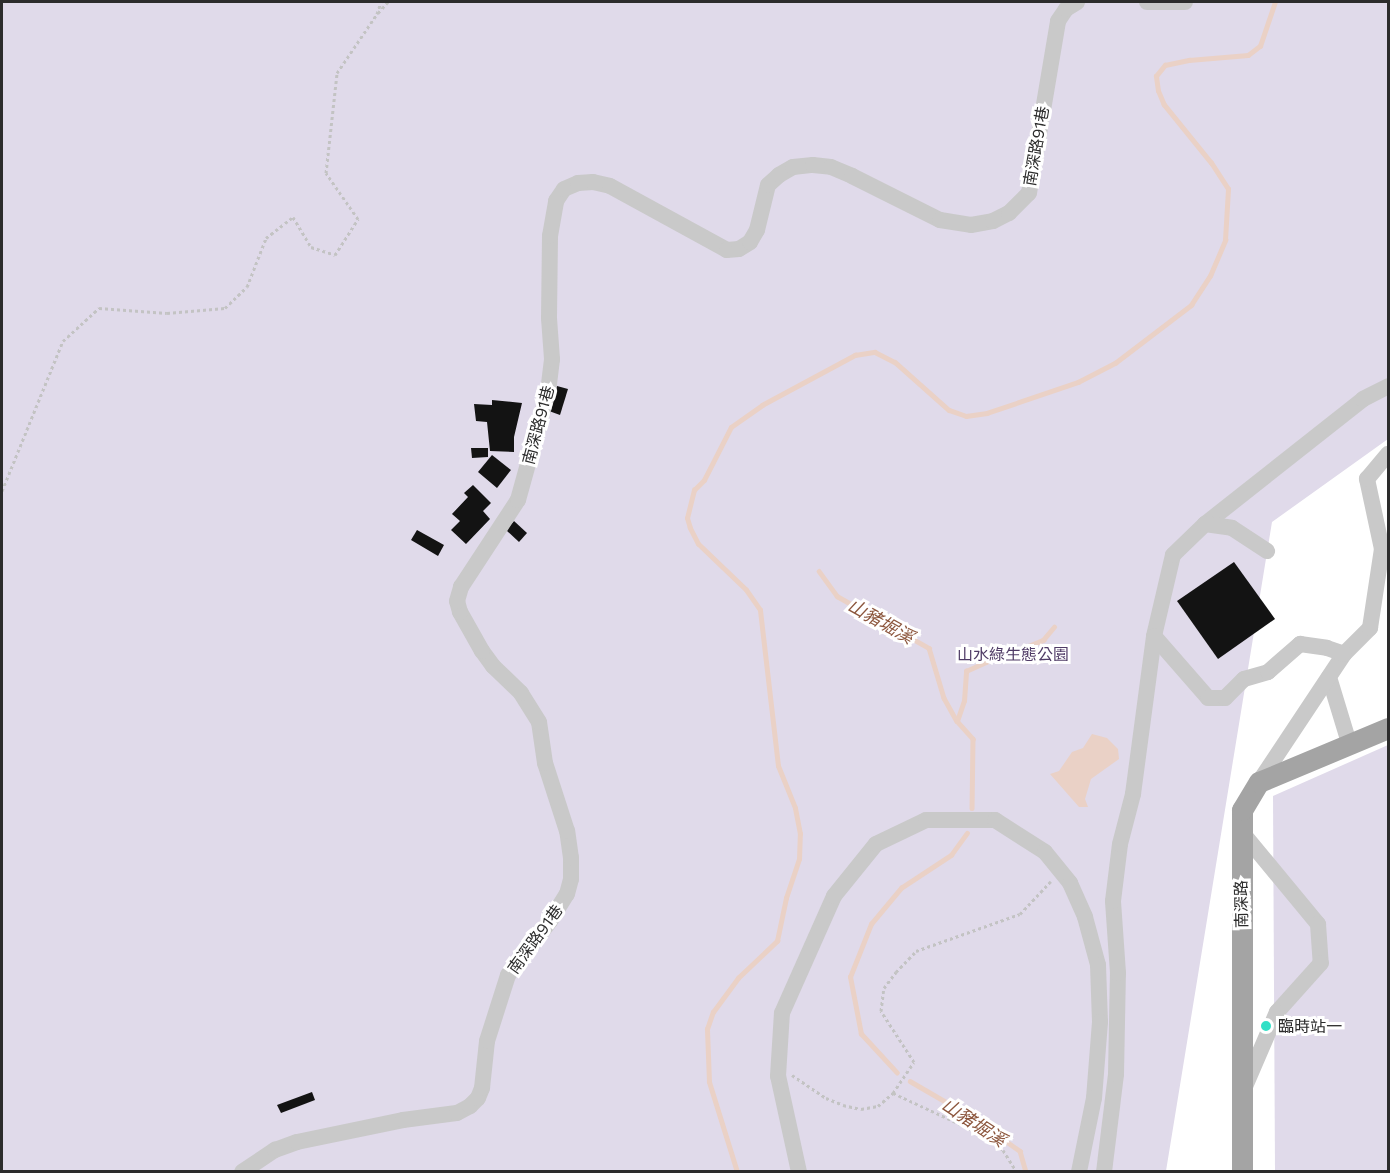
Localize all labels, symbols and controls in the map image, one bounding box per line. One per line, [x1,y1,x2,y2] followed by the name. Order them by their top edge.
[1020,105,1052,187] street label: 南深路91巷
[518,384,558,466] street label: 南深路91巷
[844,594,918,648] water label: 山豬堀溪
[957,644,1069,664] park label: 山水綠生態公園
[1231,880,1251,928] street label: 南深路
[504,901,566,977] street label: 南深路91巷
[1278,1016,1342,1036] place label: 臨時站一
[1259,1019,1273,1033] marker: 臨時站一
[938,1093,1010,1151] water label: 山豬堀溪

